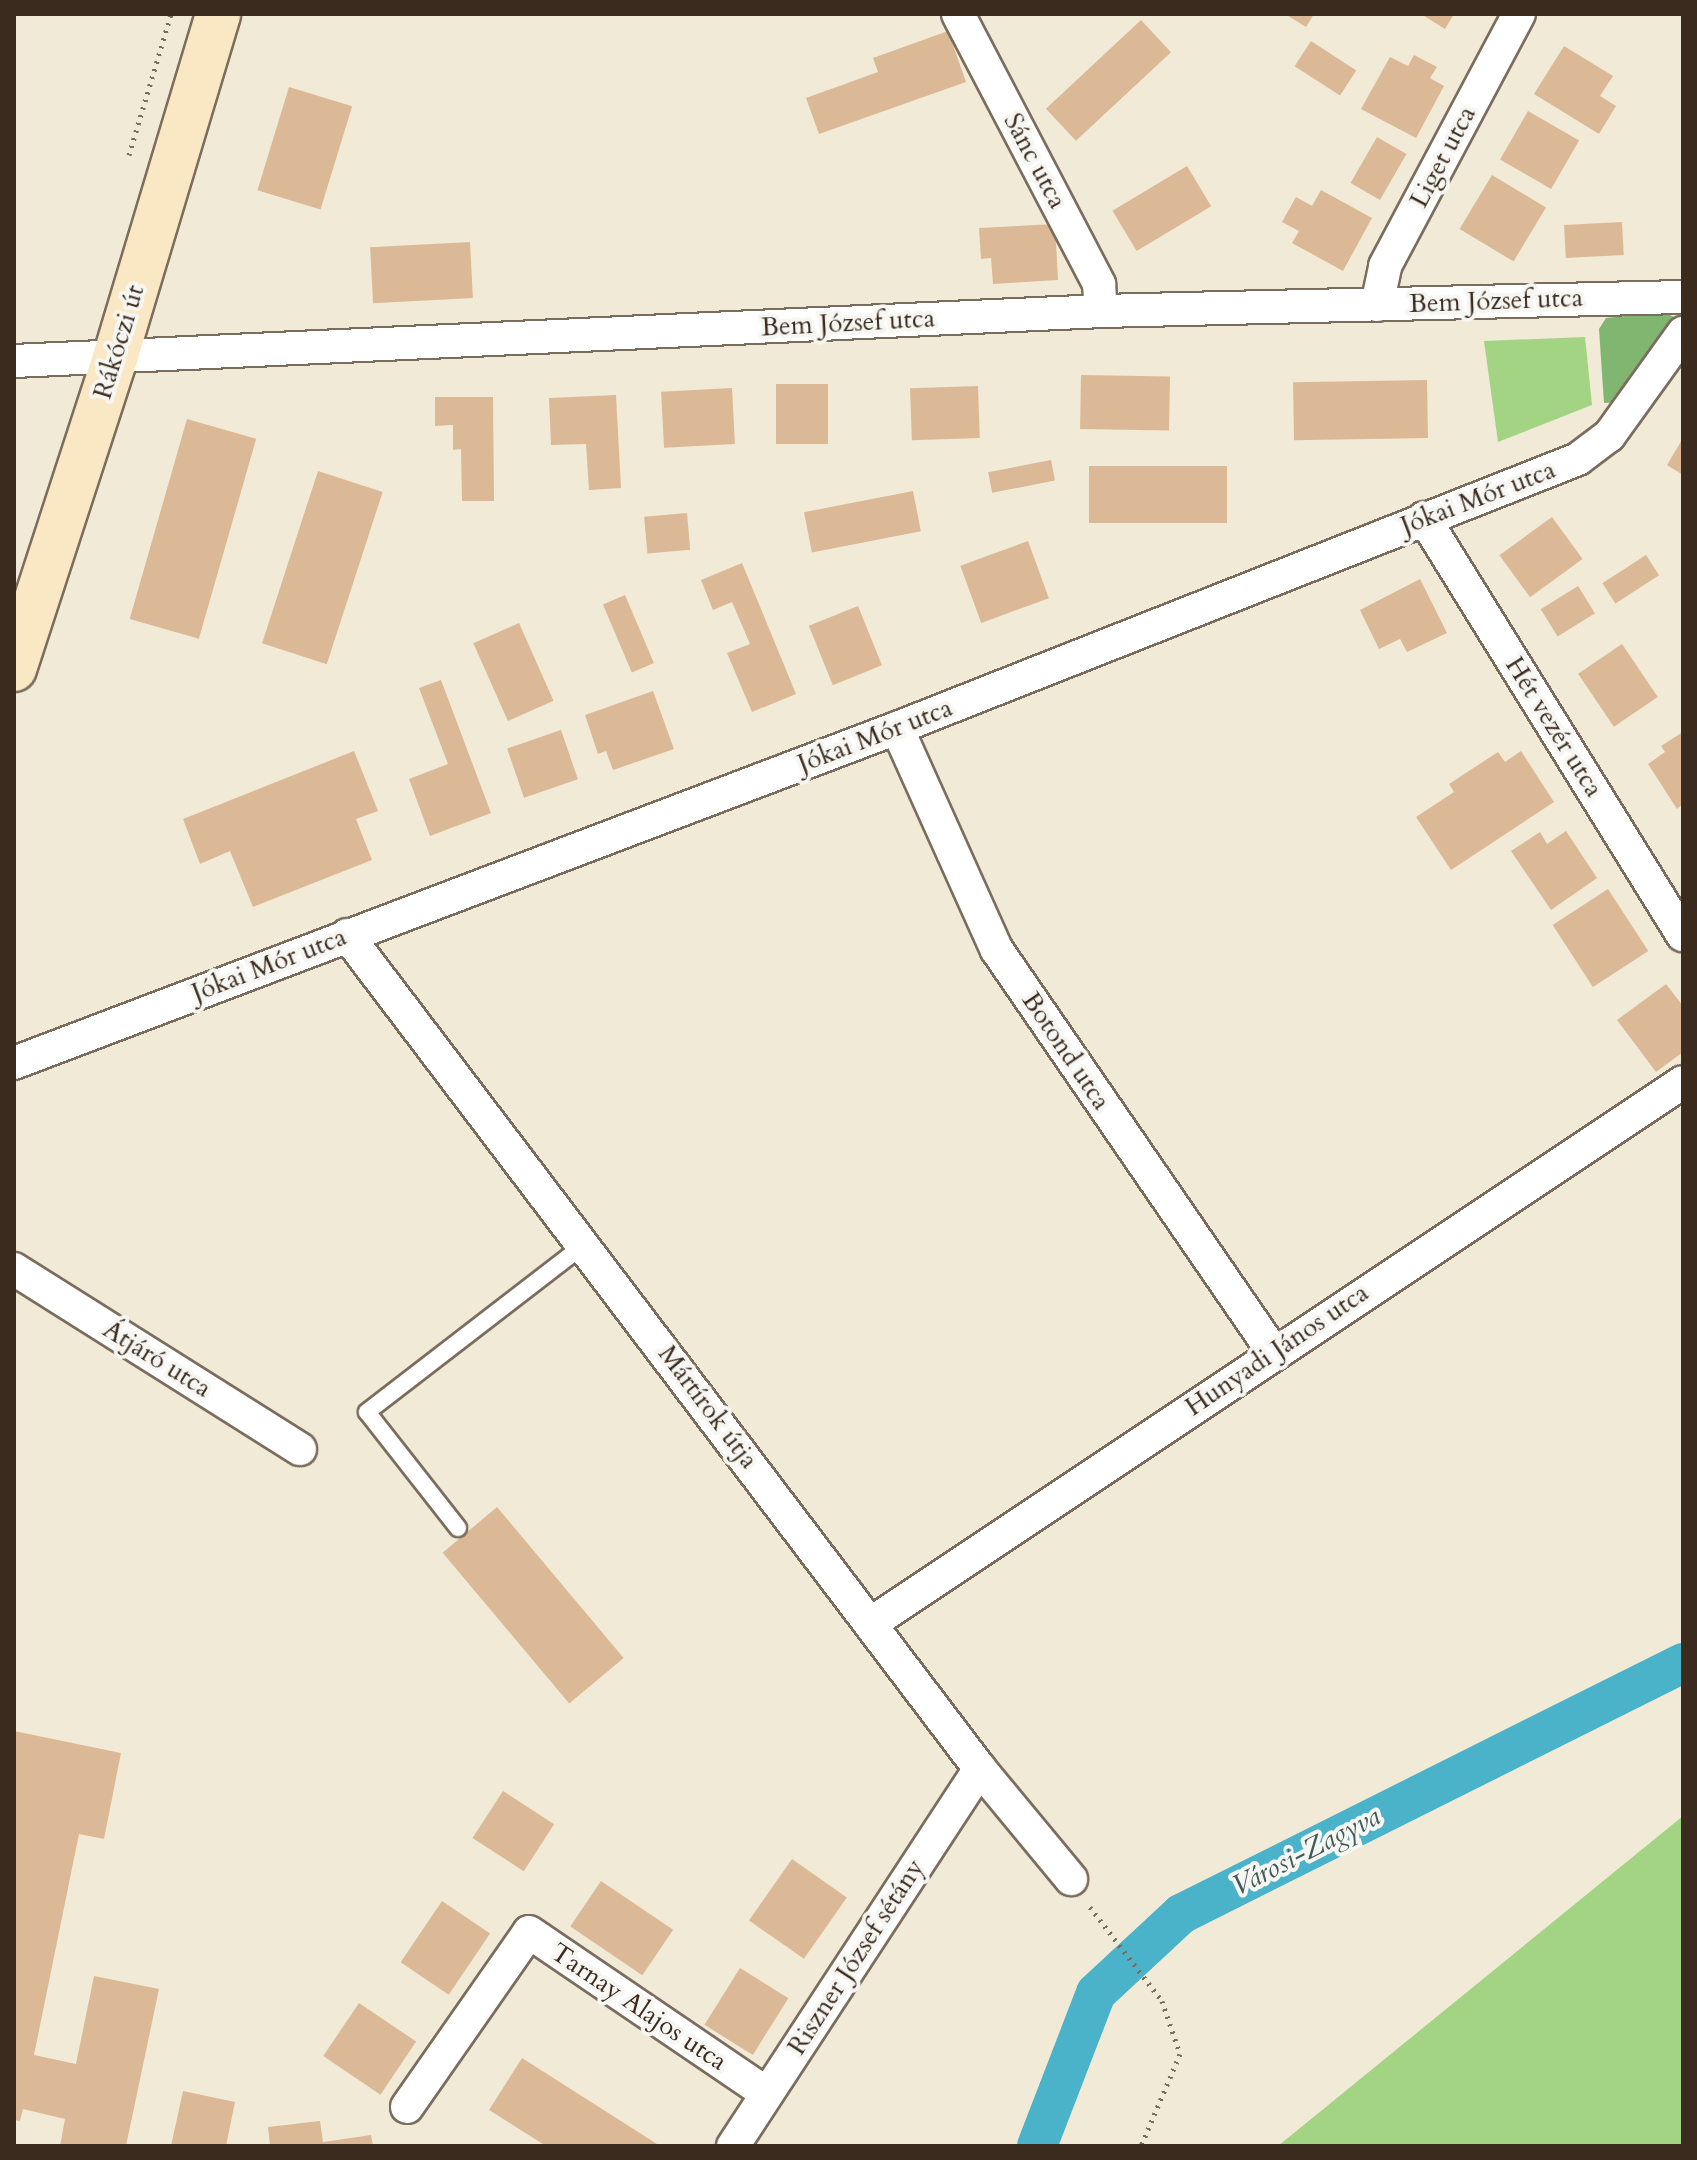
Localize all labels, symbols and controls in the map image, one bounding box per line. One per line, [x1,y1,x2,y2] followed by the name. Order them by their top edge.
[1403,101,1483,213] street label: Liget utca
[997,108,1073,214] street label: Sánc utca
[87,281,151,403] street label: Rákóczi út
[1409,282,1583,320] street label: Bem József utca
[760,303,936,343] street label: Bem József utca
[1396,454,1560,542] street label: Jókai Mór utca
[1499,651,1609,803] street label: Hét vezér utca
[793,692,957,780] street label: Jókai Mór utca
[187,921,351,1009] street label: Jókai Mór utca
[1015,986,1117,1116] street label: Botond utca
[1180,1277,1374,1423] street label: Hunyadi János utca
[97,1314,217,1404] street label: Átjáró utca
[652,1339,764,1475] street label: Mártírok útja
[1226,1799,1386,1903] water label: Városi-Zagyva
[781,1853,931,2061] street label: Riszner József sétány
[545,1937,733,2077] street label: Tarnay Alajos utca

